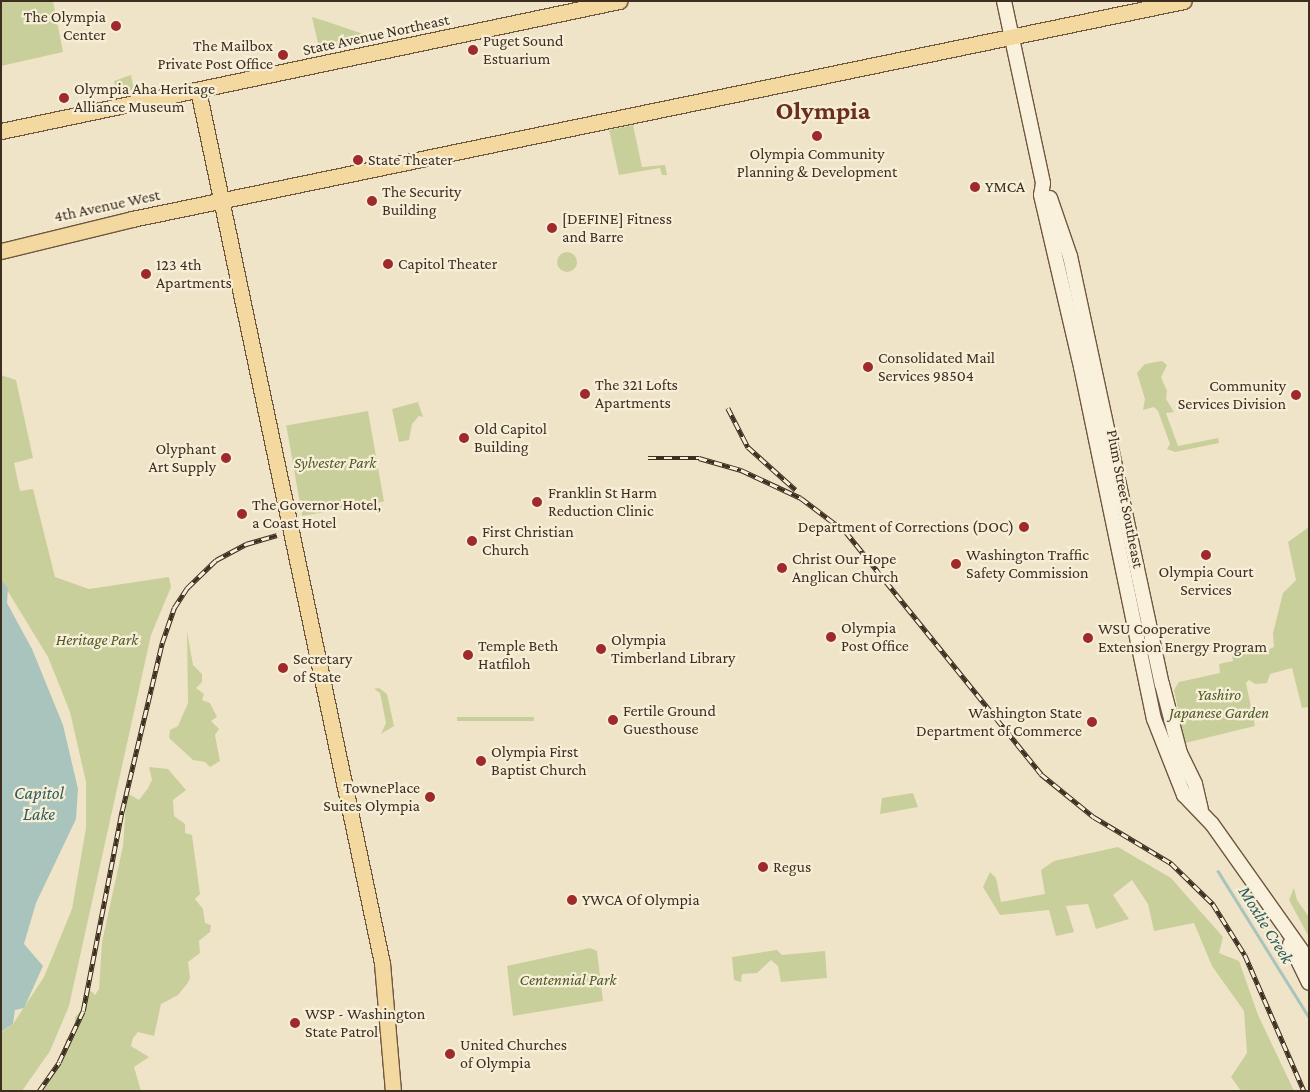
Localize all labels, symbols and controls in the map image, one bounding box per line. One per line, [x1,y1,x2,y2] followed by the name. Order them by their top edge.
[23,7,106,45] place label: The Olympia Center
[301,10,451,60] street label: State Avenue Northeast
[110,20,122,32] marker: The Olympia Center
[483,31,563,69] place label: Puget Sound Estuarium
[157,36,273,74] place label: The Mailbox Private Post Office
[467,44,479,56] marker: Puget Sound Estuarium
[277,49,289,61] marker: The Mailbox Private Post Office
[74,79,215,117] place label: Olympia Aha Heritage Alliance Museum
[58,92,70,104] marker: Olympia Aha Heritage Alliance Museum
[776,95,870,127] district label: Olympia
[811,130,823,142] marker: Olympia Community Planning & Development
[737,144,897,182] place label: Olympia Community Planning & Development
[368,150,453,170] place label: State Theater
[352,154,364,166] marker: State Theater
[985,177,1025,197] place label: YMCA
[969,181,981,193] marker: YMCA
[382,182,461,220] place label: The Security Building
[52,185,162,227] street label: 4th Avenue West
[366,195,378,207] marker: The Security Building
[562,209,672,247] place label: [DEFINE] Fitness and Barre
[546,222,558,234] marker: [DEFINE] Fitness and Barre
[398,254,497,274] place label: Capitol Theater
[156,255,232,293] place label: 123 4th Apartments
[382,258,394,270] marker: Capitol Theater
[140,268,152,280] marker: 123 4th Apartments
[878,348,995,386] place label: Consolidated Mail Services 98504
[862,361,874,373] marker: Consolidated Mail Services 98504
[595,375,678,413] place label: The 321 Lofts Apartments
[1178,376,1286,414] place label: Community Services Division
[579,388,591,400] marker: The 321 Lofts Apartments
[1290,389,1302,401] marker: Community Services Division
[474,419,547,457] place label: Old Capitol Building
[1102,428,1148,570] street label: Plum Street Southeast
[458,432,470,444] marker: Old Capitol Building
[149,439,216,477] place label: Olyphant Art Supply
[220,452,232,464] marker: Olyphant Art Supply
[294,453,376,473] park label: Sylvester Park
[548,483,657,521] place label: Franklin St Harm Reduction Clinic
[252,495,381,533] place label: The Governor Hotel, a Coast Hotel
[530,495,544,509] marker: Franklin St Harm Reduction Clinic
[236,508,248,520] marker: The Governor Hotel, a Coast Hotel
[798,517,1014,537] place label: Department of Corrections (DOC)
[1018,521,1030,533] marker: Department of Corrections (DOC)
[482,522,574,560] place label: First Christian Church
[466,535,478,547] marker: First Christian Church
[966,545,1089,583] place label: Washington Traffic Safety Commission
[792,549,898,587] place label: Christ Our Hope Anglican Church
[1200,549,1212,561] marker: Olympia Court Services
[950,558,962,570] marker: Washington Traffic Safety Commission
[776,562,788,574] marker: Christ Our Hope Anglican Church
[1159,562,1253,600] place label: Olympia Court Services
[841,618,909,656] place label: Olympia Post Office
[1098,619,1267,657] place label: WSU Cooperative Extension Energy Program
[56,630,138,650] park label: Heritage Park
[611,630,735,668] place label: Olympia Timberland Library
[825,631,837,643] marker: Olympia Post Office
[1082,632,1094,644] marker: WSU Cooperative Extension Energy Program
[478,636,558,674] place label: Temple Beth Hatfiloh
[595,643,607,655] marker: Olympia Timberland Library
[293,649,352,687] place label: Secretary of State
[462,649,474,661] marker: Temple Beth Hatfiloh
[277,662,289,674] marker: Secretary of State
[1169,685,1269,723] park label: Yashiro Japanese Garden
[623,701,716,739] place label: Fertile Ground Guesthouse
[916,703,1082,741] place label: Washington State Department of Commerce
[607,714,619,726] marker: Fertile Ground Guesthouse
[1086,716,1098,728] marker: Washington State Department of Commerce
[491,742,587,780] place label: Olympia First Baptist Church
[475,755,487,767] marker: Olympia First Baptist Church
[323,778,420,816] place label: TownePlace Suites Olympia
[14,783,64,826] water label: Capitol Lake
[424,791,436,803] marker: TownePlace Suites Olympia
[773,857,811,877] place label: Regus
[757,861,769,873] marker: Regus
[1234,882,1298,968] water label: Moxlie Creek
[582,890,700,910] place label: YWCA Of Olympia
[566,894,578,906] marker: YWCA Of Olympia
[520,970,616,990] park label: Centennial Park
[305,1004,425,1042] place label: WSP - Washington State Patrol
[289,1017,301,1029] marker: WSP - Washington State Patrol
[460,1035,567,1073] place label: United Churches of Olympia
[444,1048,456,1060] marker: United Churches of Olympia

